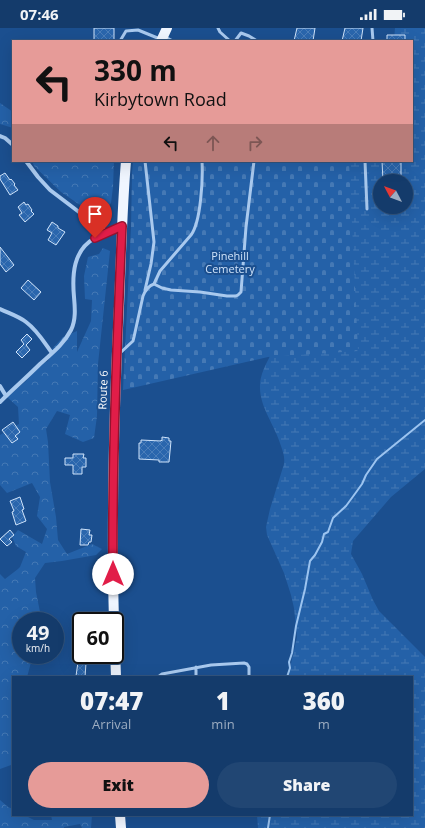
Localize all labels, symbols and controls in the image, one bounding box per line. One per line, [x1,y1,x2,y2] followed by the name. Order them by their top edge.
[20,4,59,24] text: 07:46
[94,51,177,89] text: 330 m
[28,56,80,108] icon: left
[94,87,227,111] text: Kirbytown Road
[160,132,182,154] icon: left
[202,132,224,154] icon: ahead
[244,132,266,154] icon: right
[373,174,413,214] north arrow
[373,174,413,214] map controls
[78,197,112,238] pin
[84,203,106,225] icon: arrive
[205,248,255,276] park label: Pinehill Cemetery
[94,370,111,410] street label: Route 6
[92,553,134,595] position arrow
[72,612,124,664] speed limit sign: 60
[27,619,49,646] text: 49
[26,641,50,655] text: km/h
[80,684,143,717] text: 07:47
[216,684,230,717] text: 1
[303,684,345,717] text: 360
[92,715,131,733] text: Arrival
[211,715,235,733] text: min
[318,715,330,733] text: m
[28,762,209,808] button: Exit
[217,762,397,808] button: Share

